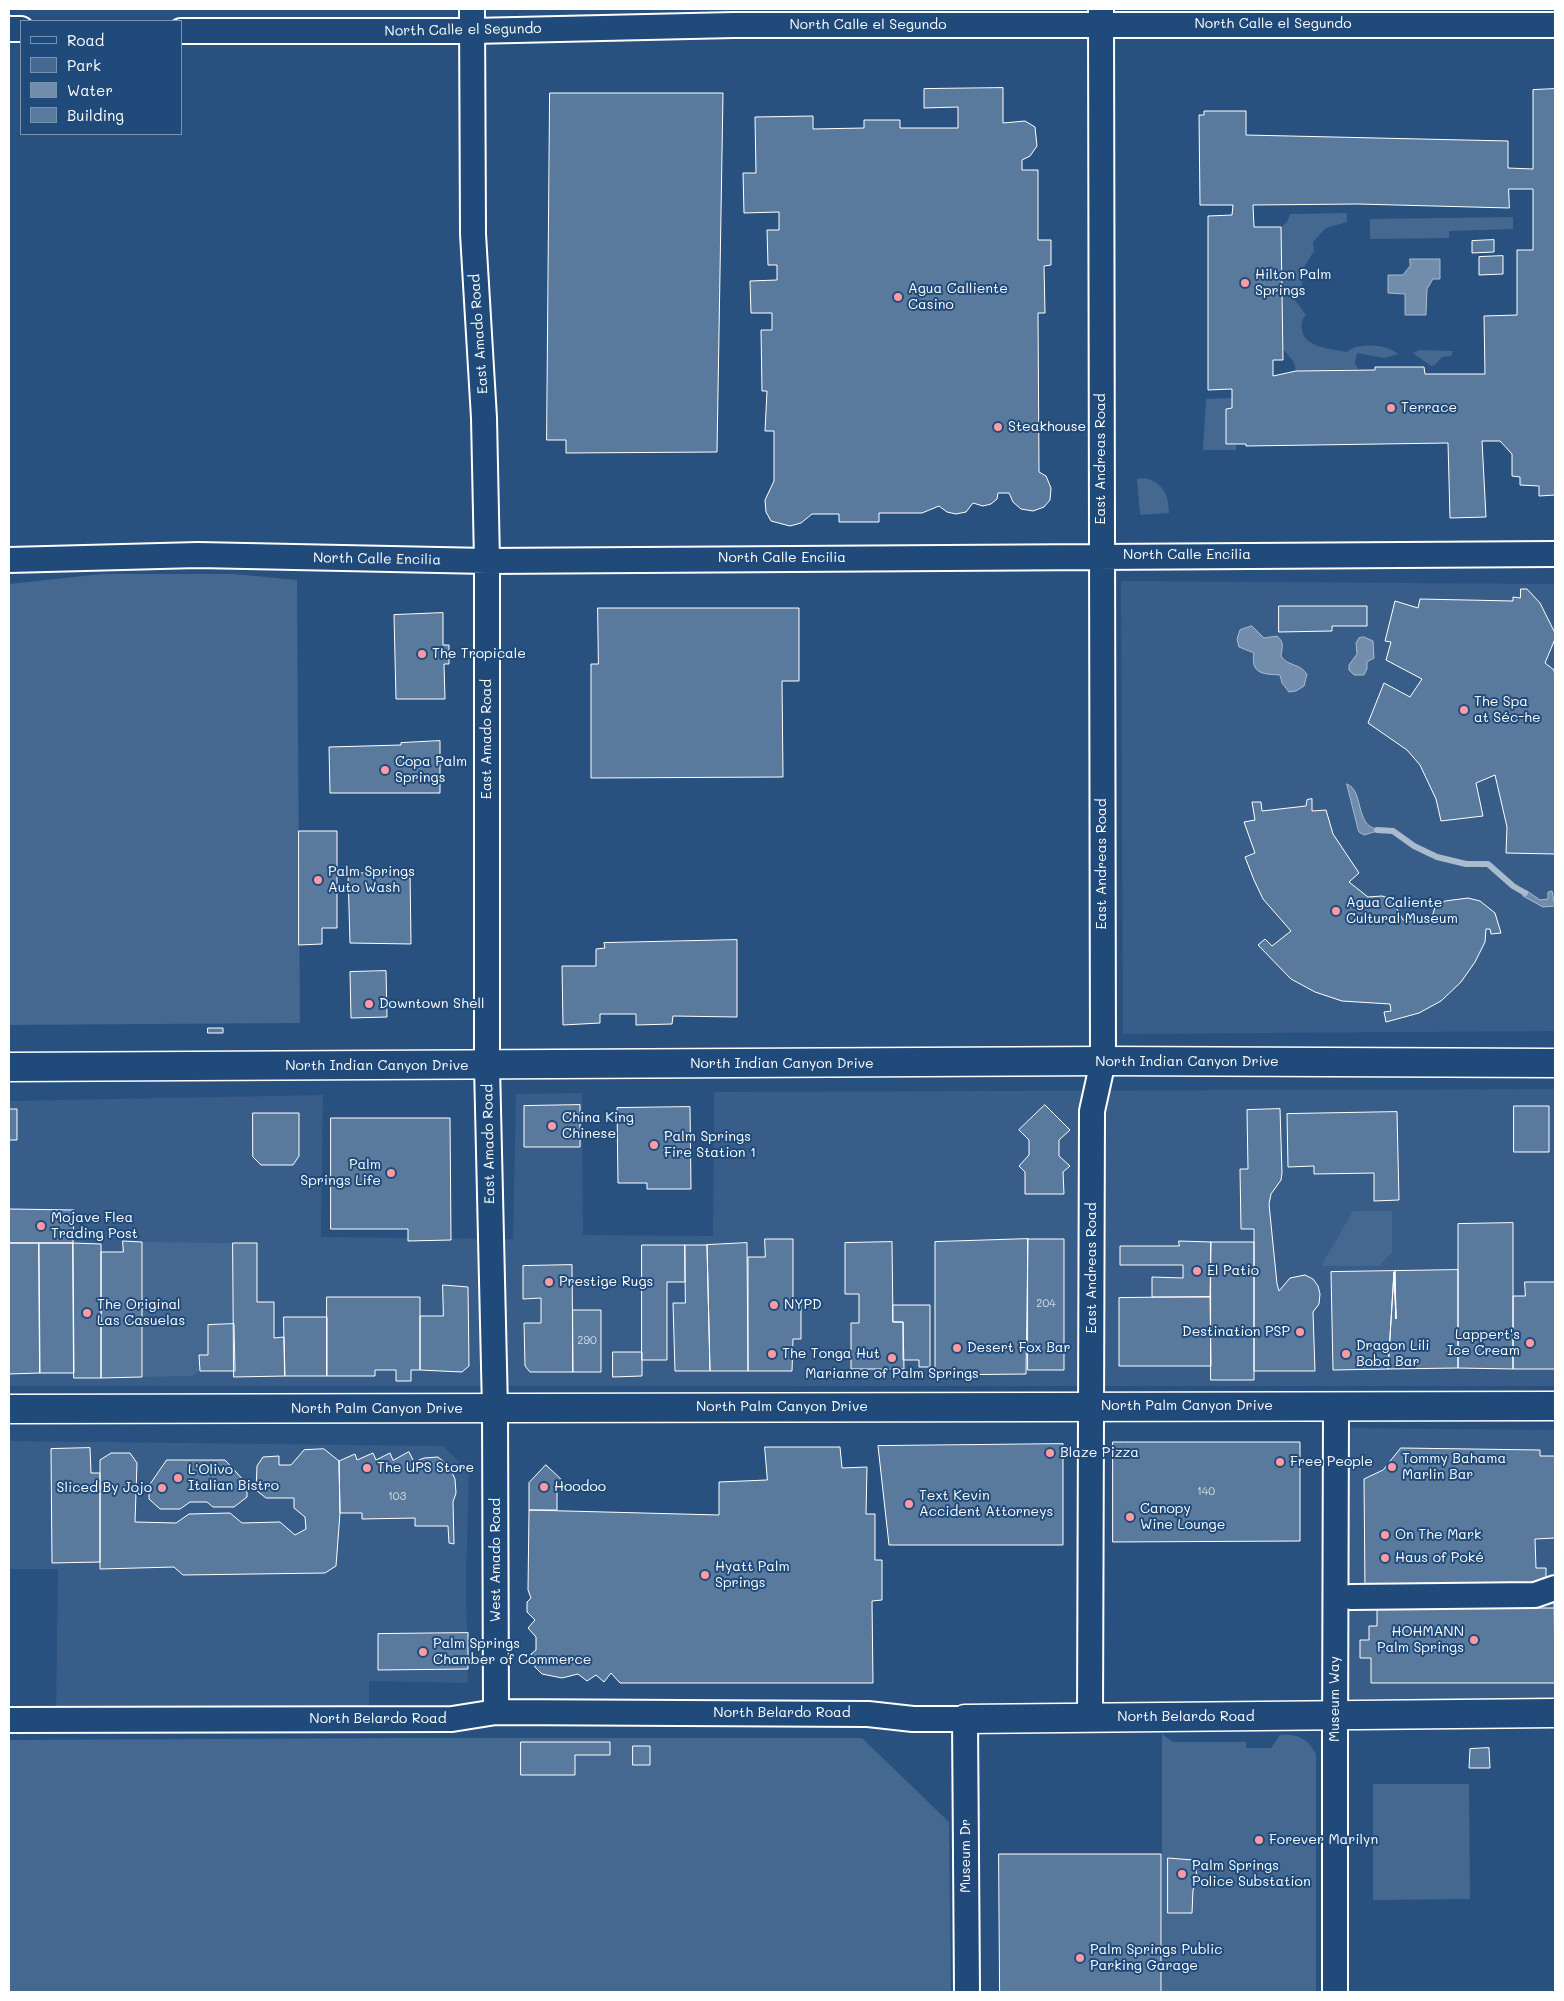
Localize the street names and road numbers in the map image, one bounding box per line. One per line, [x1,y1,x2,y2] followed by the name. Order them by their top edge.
[1194,16,1352,32] street label: North Calle el Segundo
[789,17,947,33] street label: North Calle el Segundo
[384,20,542,40] street label: North Calle el Segundo
[466,273,492,395] street label: East Amado Road
[1093,393,1109,525] street label: East Andreas Road
[1123,547,1251,563] street label: North Calle Encilia
[313,549,441,569] street label: North Calle Encilia
[718,550,846,566] street label: North Calle Encilia
[479,679,495,799] street label: East Amado Road
[1094,798,1110,930] street label: East Andreas Road
[1095,1054,1279,1070] street label: North Indian Canyon Drive
[690,1056,874,1072] street label: North Indian Canyon Drive
[285,1058,469,1074] street label: North Indian Canyon Drive
[480,1084,498,1204] street label: East Amado Road
[1084,1202,1100,1334] street label: East Andreas Road
[1101,1398,1273,1414] street label: North Palm Canyon Drive
[696,1399,868,1415] street label: North Palm Canyon Drive
[291,1401,463,1417] street label: North Palm Canyon Drive
[488,1498,504,1622] street label: West Amado Road
[1327,1656,1343,1742] street label: Museum Way
[713,1705,851,1721] street label: North Belardo Road
[1117,1709,1255,1725] street label: North Belardo Road
[309,1711,447,1727] street label: North Belardo Road
[958,1819,974,1893] street label: Museum Dr

